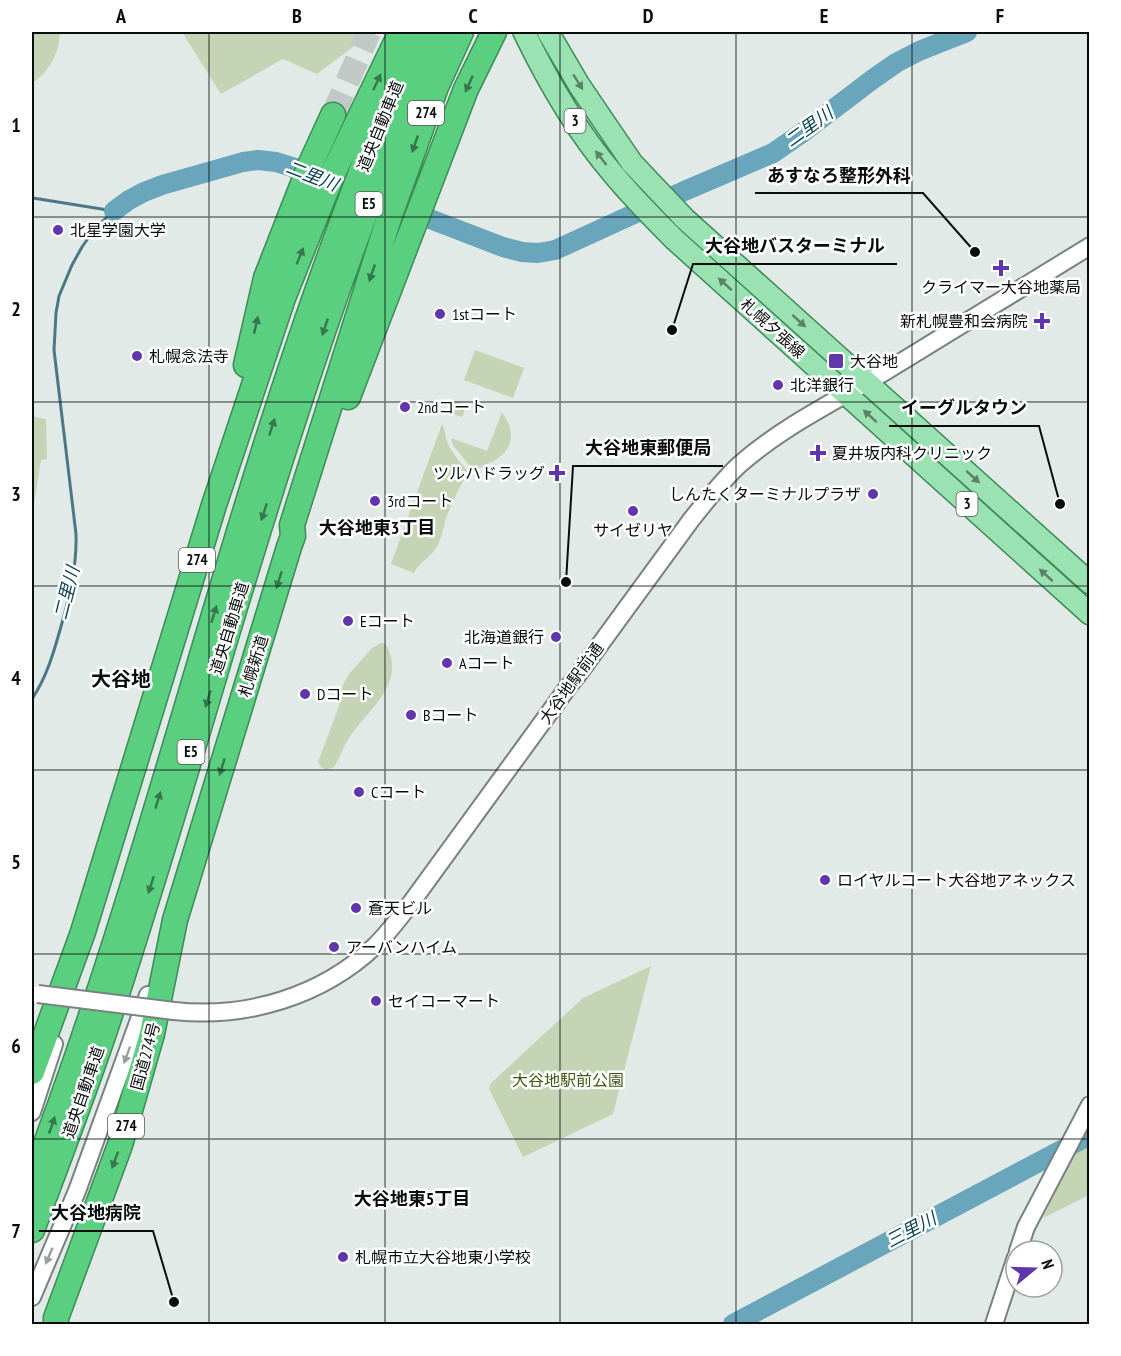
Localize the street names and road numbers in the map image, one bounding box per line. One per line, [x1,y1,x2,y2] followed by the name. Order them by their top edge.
[353,78,407,174] street label: 道央自動車道
[408,101,444,125] road number: 274
[564,109,586,133] road number: 3
[356,192,382,216] road number: E5
[737,294,809,362] street label: 札幌夕張線
[956,492,978,516] road number: 3
[179,548,215,572] road number: 274
[205,579,253,677] street label: 道央自動車道
[234,632,272,700] street label: 札幌新道
[535,638,607,728] street label: 大谷地駅前通
[178,740,204,764] road number: E5
[126,1020,164,1092] street label: 国道274号
[58,1043,108,1141] street label: 道央自動車道
[108,1114,144,1138] road number: 274

